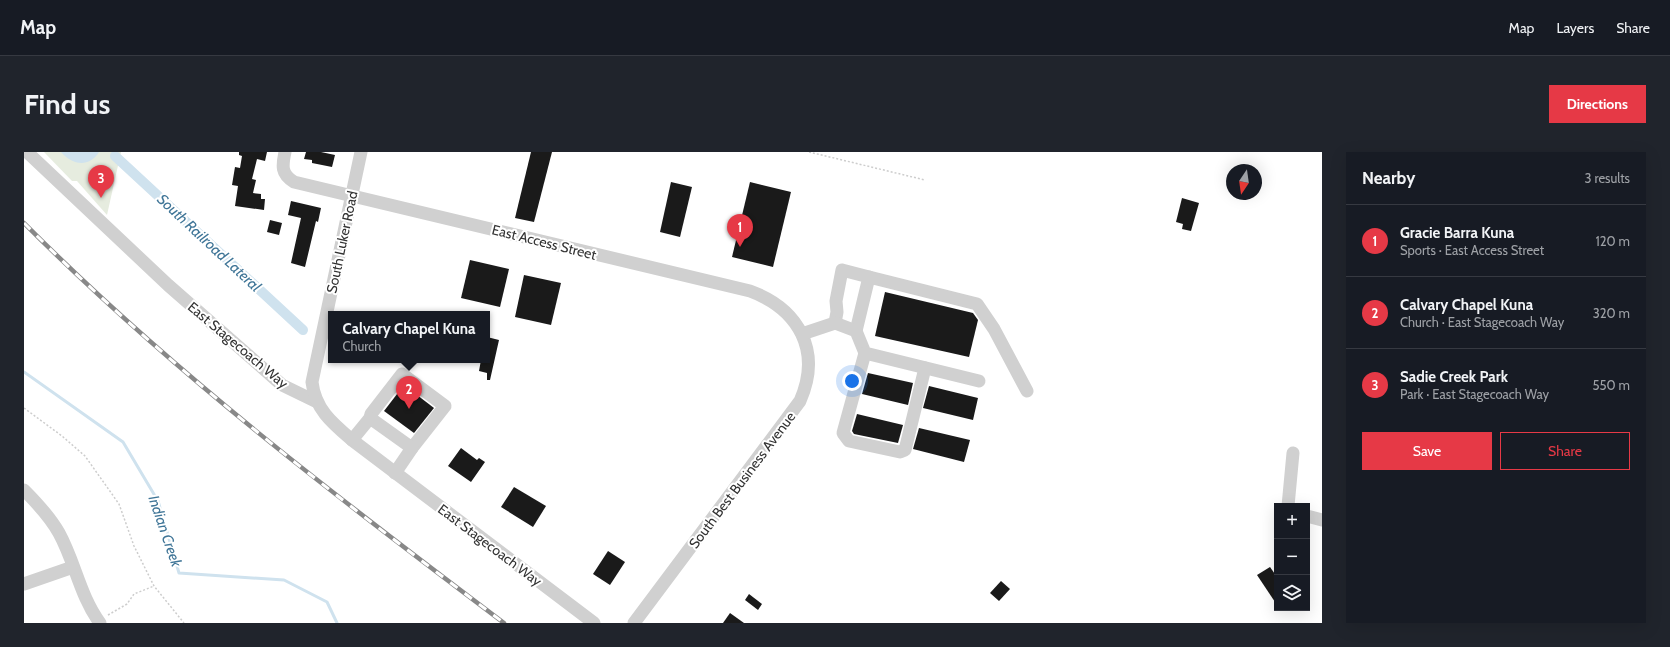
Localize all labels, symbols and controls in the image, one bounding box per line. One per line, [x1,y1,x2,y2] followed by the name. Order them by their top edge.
[20,16,56,39] text: Map
[1509,19,1534,37] text: Map
[1556,19,1594,37] text: Layers
[1616,19,1650,37] text: Share
[1549,85,1646,123] button: Directions
[24,87,110,121] text: Find us
[1226,164,1262,200] north arrow
[88,165,114,198] pin: 3
[1362,168,1415,188] text: Nearby
[1584,170,1630,186] text: 3 results
[322,189,362,295] street label: South Luker Road
[153,190,265,296] water label: South Railroad Lateral
[727,214,753,247] pin: 1
[490,220,598,264] street label: East Access Street
[1400,224,1514,242] text: Gracie Barra Kuna
[1373,233,1377,249] text: 1
[1596,233,1630,249] text: 120 m
[1400,242,1544,258] text: Sports · East Access Street
[1400,296,1533,314] text: Calvary Chapel Kuna
[184,298,292,392] street label: East Stagecoach Way
[1372,305,1378,321] text: 2
[1593,305,1630,321] text: 320 m
[328,311,490,363] popup
[1400,314,1564,330] text: Church · East Stagecoach Way
[342,320,476,338] text: Calvary Chapel Kuna
[342,338,381,354] text: Church
[1400,368,1508,386] text: Sadie Creek Park
[842,371,862,391] your location
[396,376,422,409] pin: 2
[1371,377,1379,393] text: 3
[1593,377,1630,393] text: 550 m
[1400,386,1549,402] text: Park · East Stagecoach Way
[685,408,799,552] street label: South Best Business Avenue
[1362,432,1492,470] button: Save
[1500,432,1630,470] button: Share
[144,493,186,570] water label: Indian Creek
[434,500,546,590] street label: East Stagecoach Way
[1274,503,1310,611] map controls
[1274,503,1310,539] button: +
[1274,539,1310,575] button: −
[1274,575,1310,611] button: layers

